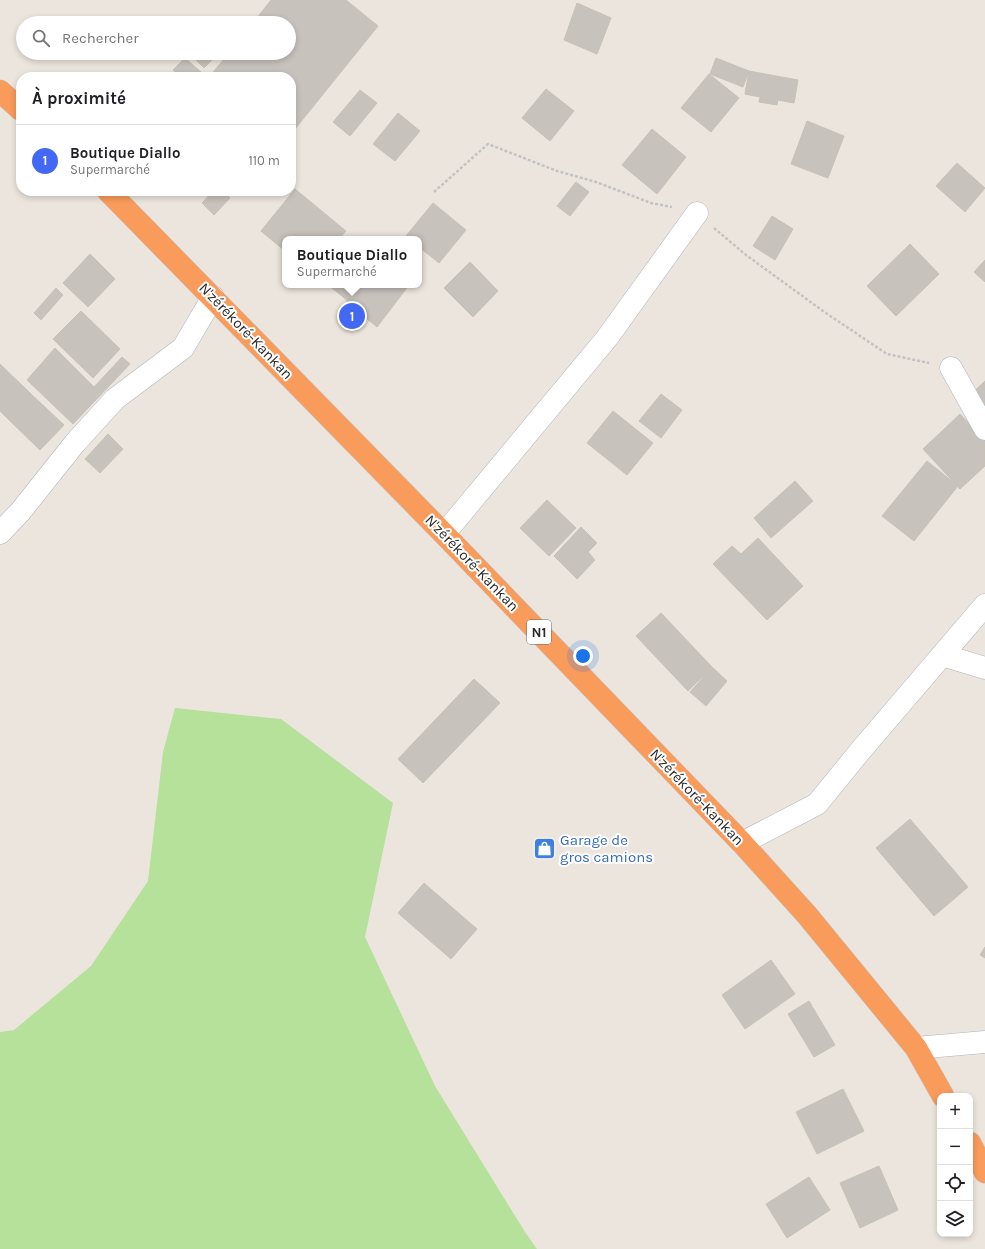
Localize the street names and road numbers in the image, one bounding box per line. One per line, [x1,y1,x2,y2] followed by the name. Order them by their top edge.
[195,279,297,383] street label: N'zérékoré-Kankan
[421,511,523,615] street label: N'zérékoré-Kankan
[527,620,551,644] road number: N1
[646,745,748,849] street label: N'zérékoré-Kankan

